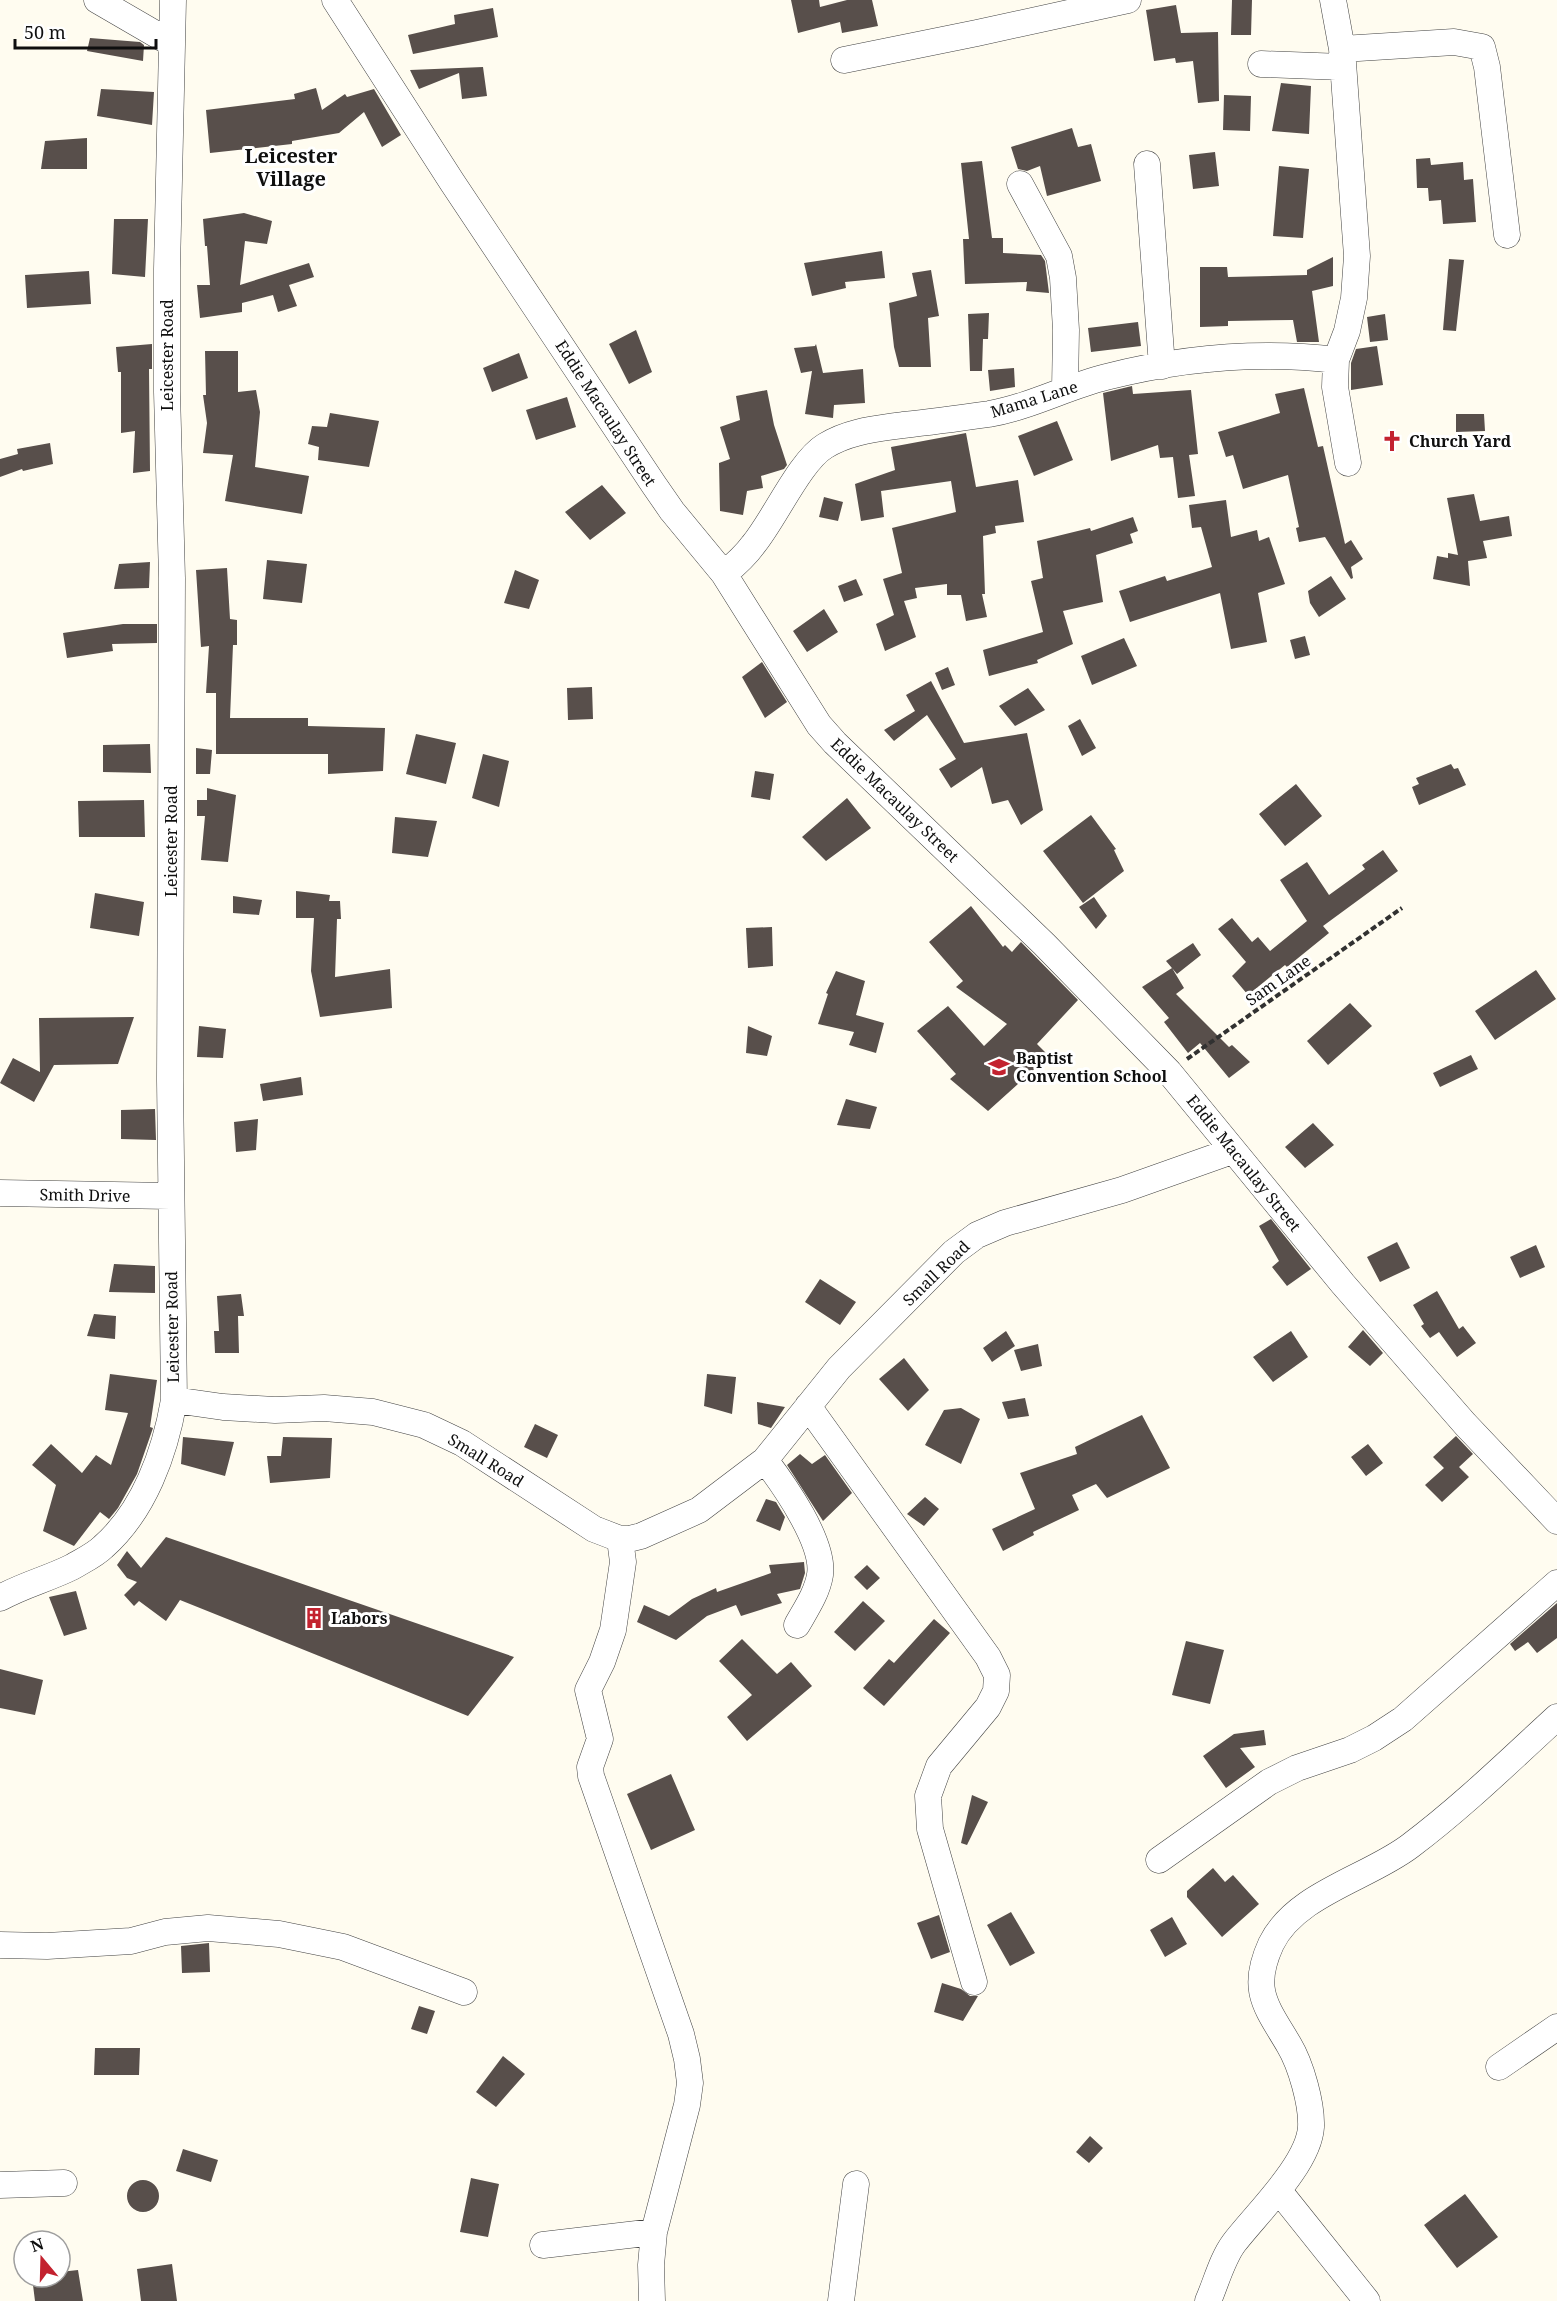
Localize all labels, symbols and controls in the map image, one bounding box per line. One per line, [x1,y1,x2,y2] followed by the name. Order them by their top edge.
[15,12,156,50] scale bar
[24,20,66,44] text: 50 m
[244,142,338,192] district label: Leicester Village
[156,299,178,411] street label: Leicester Road
[550,336,662,491] street label: Eddie Macaulay Street
[988,375,1080,423] street label: Mama Lane
[1380,429,1404,453] church icon: Church Yard
[1409,430,1512,452] place label: Church Yard
[826,733,964,867] street label: Eddie Macaulay Street
[160,785,182,897] street label: Leicester Road
[1241,950,1315,1010] street label: Sam Lane
[1016,1047,1168,1087] place label: Baptist Convention School
[987,1055,1011,1079] school or university icon: Baptist Convention School
[1182,1090,1306,1236] street label: Eddie Macaulay Street
[39,1183,131,1207] street label: Smith Drive
[898,1235,975,1311] street label: Small Road
[160,1271,184,1383] street label: Leicester Road
[444,1428,528,1492] street label: Small Road
[302,1606,326,1630] building icon: Labors
[331,1607,388,1629] place label: Labors
[12,2229,72,2289] north arrow
[28,2232,47,2257] text: N

